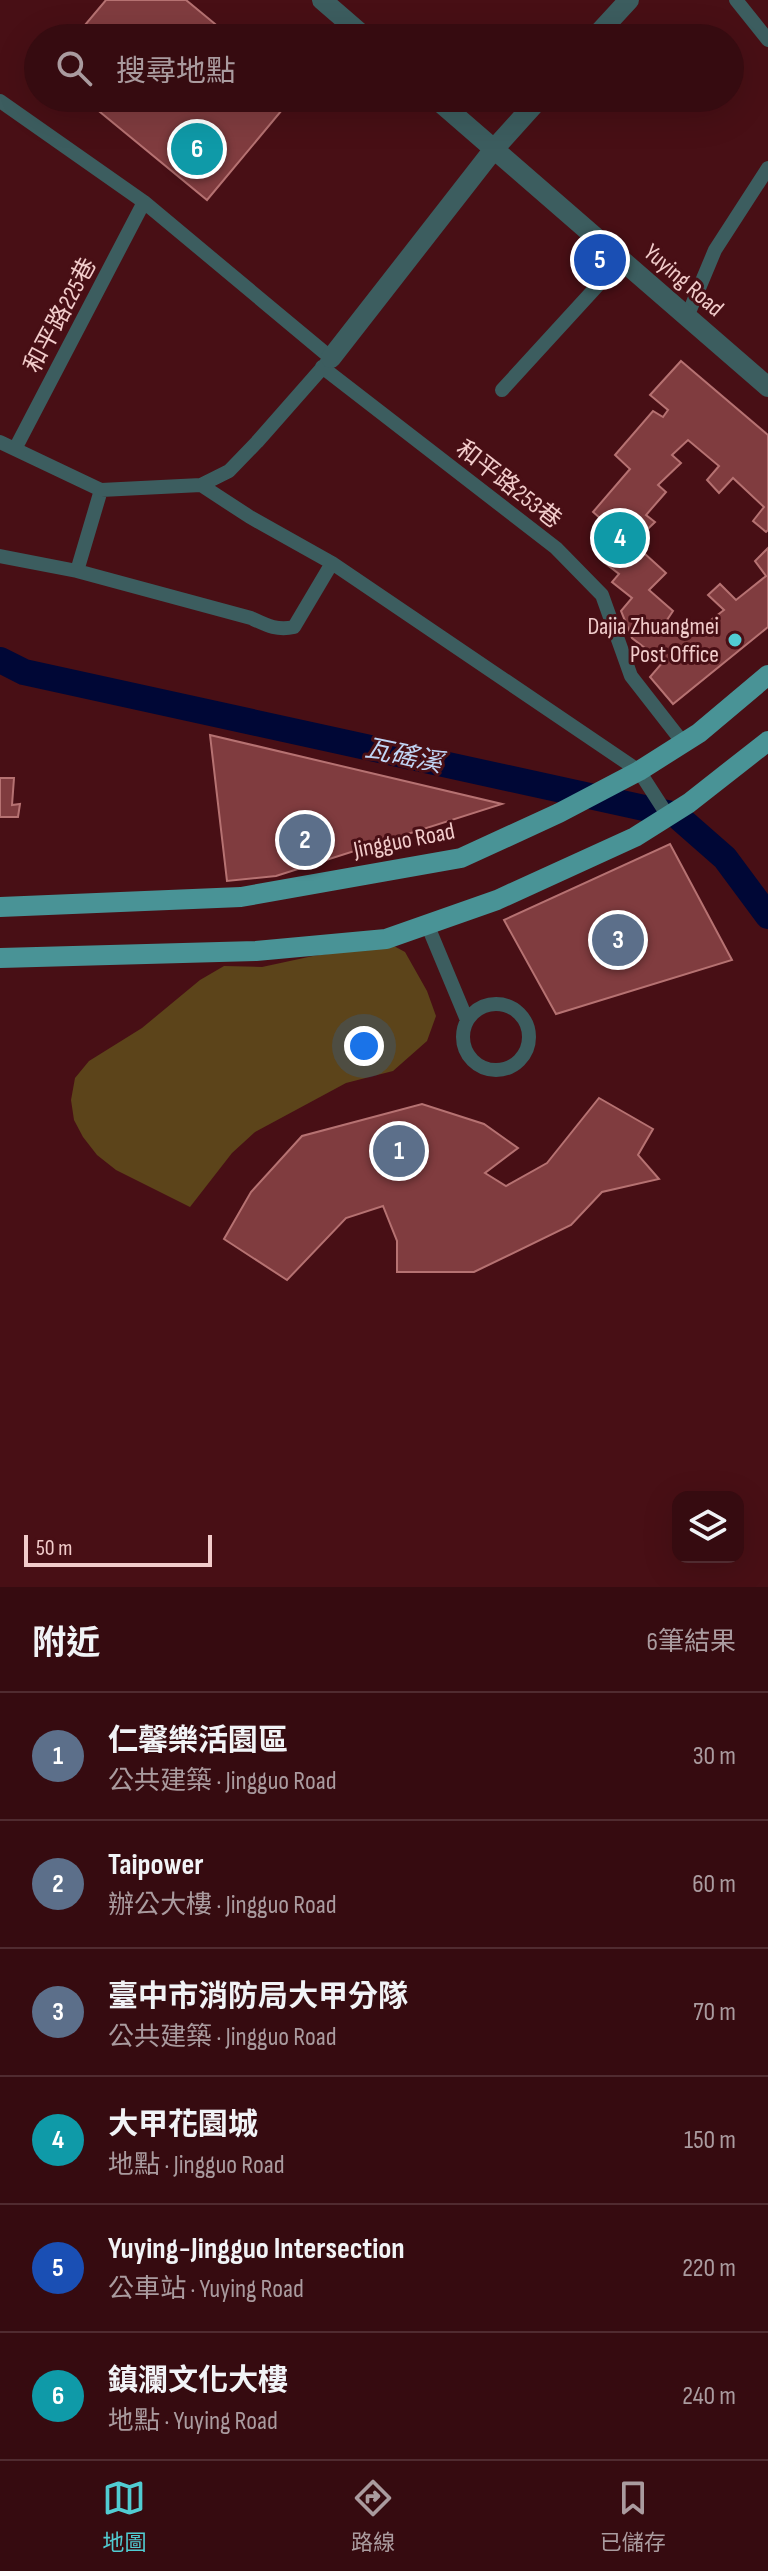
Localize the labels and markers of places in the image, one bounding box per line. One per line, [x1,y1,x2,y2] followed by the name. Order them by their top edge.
[171,119,223,179] pin: 6
[574,230,626,290] pin: 5
[594,508,646,568] pin: 4
[587,612,719,669] place label: Dajia Zhuangmei Post Office
[726,631,744,649] marker: Dajia Zhuangmei Post Office
[279,810,331,870] pin: 2
[592,910,644,970] pin: 3
[373,1121,425,1181] pin: 1

